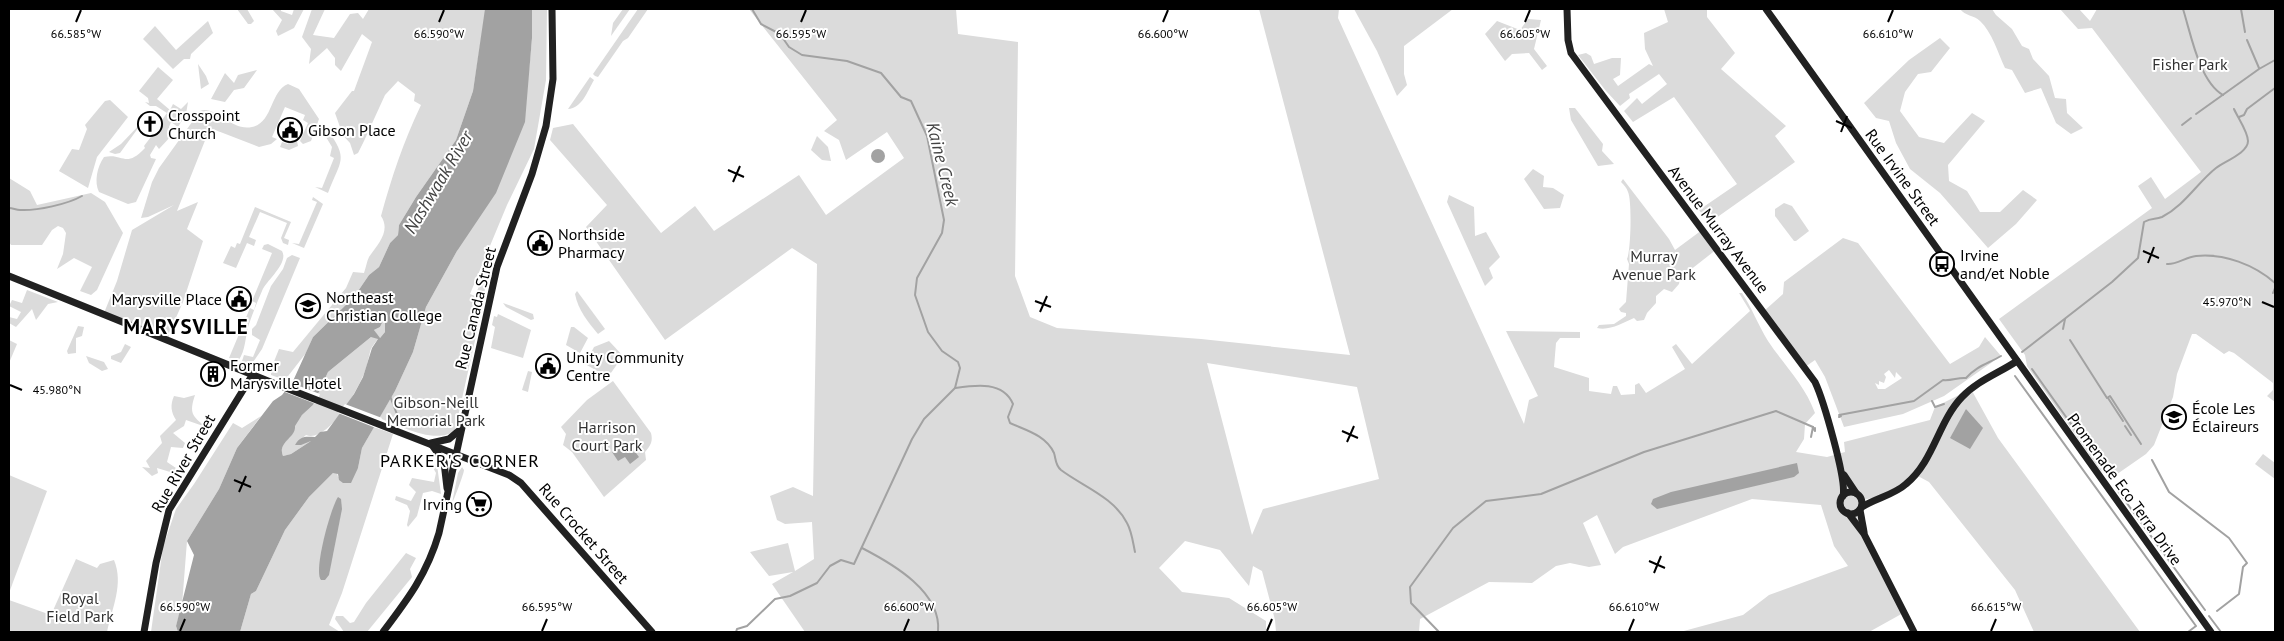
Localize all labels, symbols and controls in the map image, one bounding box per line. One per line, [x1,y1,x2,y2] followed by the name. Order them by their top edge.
[51,26,101,41] text: 66.585°W
[414,26,464,41] text: 66.590°W
[776,26,826,41] text: 66.595°W
[1138,26,1188,41] text: 66.600°W
[1500,26,1550,41] text: 66.605°W
[1863,26,1913,41] text: 66.610°W
[2152,54,2228,74] park label: Fisher Park
[168,105,241,143] place label: Crosspoint Church
[137,111,163,137] church icon: Crosspoint Church
[277,117,303,143] public building icon: Gibson Place
[308,120,396,140] place label: Gibson Place
[921,120,965,209] water label: Kaine Creek
[398,125,478,238] water label: Nashwaak River
[1861,125,1945,230] street label: Rue Irvine Street
[1664,161,1774,297] street label: Avenue Murray Avenue
[558,224,625,262] place label: Northside Pharmacy
[527,230,553,256] public building icon: Northside Pharmacy
[450,244,500,371] street label: Rue Canada Street
[1960,245,2050,283] place label: Irvine and/et Noble
[1612,246,1696,284] park label: Murray Avenue Park
[1929,251,1955,277] bus stop icon: Irvine and/et Noble
[226,286,252,312] public building icon: Marysville Place
[326,287,442,325] place label: Northeast Christian College
[112,289,222,309] place label: Marysville Place
[295,293,321,319] school or university icon: Northeast Christian College
[2203,294,2251,309] text: 45.970°N
[123,313,249,340] district label: MARYSVILLE
[566,347,684,385] place label: Unity Community Centre
[535,353,561,379] public building icon: Unity Community Centre
[230,355,342,393] place label: Former Marysville Hotel
[200,361,226,387] building icon: Former Marysville Hotel
[33,382,81,397] text: 45.980°N
[387,392,486,430] park label: Gibson-Neill Memorial Park
[2192,398,2259,436] place label: École Les Éclaireurs
[2161,404,2187,430] school or university icon: École Les Éclaireurs
[2063,409,2187,569] street label: Promenade Eco Terra Drive
[147,410,220,516] street label: Rue River Street
[572,417,643,455] park label: Harrison Court Park
[380,449,540,472] district label: PARKER'S CORNER
[535,479,633,588] street label: Rue Crocket Street
[466,491,492,517] supermarket icon: Irving
[423,494,462,514] place label: Irving
[46,588,114,626] park label: Royal Field Park
[160,599,210,614] text: 66.590°W
[522,599,572,614] text: 66.595°W
[884,599,934,614] text: 66.600°W
[1247,599,1297,614] text: 66.605°W
[1609,599,1659,614] text: 66.610°W
[1971,599,2021,614] text: 66.615°W

